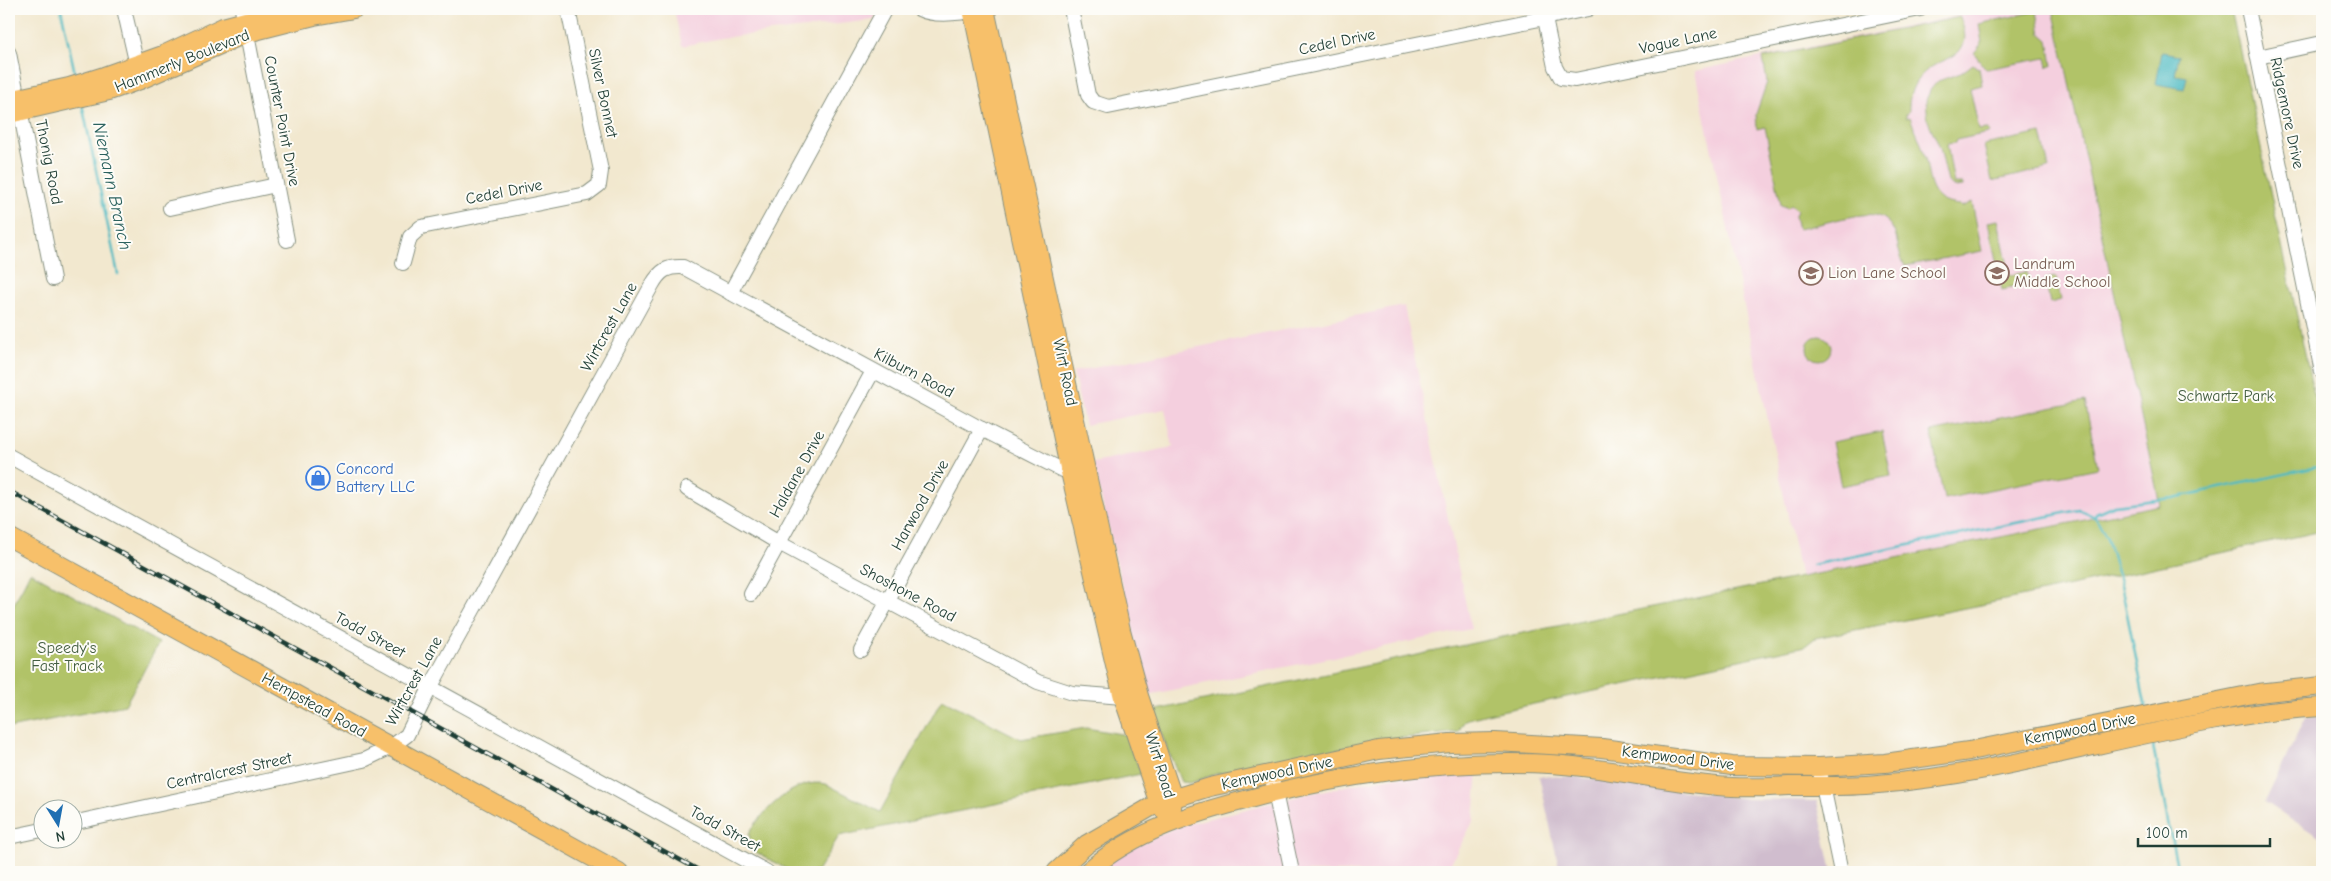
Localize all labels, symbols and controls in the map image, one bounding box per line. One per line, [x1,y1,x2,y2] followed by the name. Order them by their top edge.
[1638,24,1718,58] street label: Vogue Lane
[1297,25,1377,59] street label: Cedel Drive
[112,26,252,96] street label: Hammerly Boulevard
[585,47,621,140] street label: Silver Bonnet
[261,54,303,188] street label: Counter Point Drive
[2266,56,2308,170] street label: Ridgemore Drive
[32,118,66,206] street label: Thonig Road
[88,120,136,252] water label: Niemann Branch
[464,176,544,208] street label: Cedel Drive
[2014,255,2110,291] place label: Landrum Middle School
[1798,260,1824,286] school or university icon: Lion Lane School
[1984,260,2010,286] school or university icon: Landrum Middle School
[1828,264,1946,282] place label: Lion Lane School
[577,279,641,375] street label: Wirtcrest Lane
[1049,337,1081,407] street label: Wirt Road
[871,344,957,402] street label: Kilburn Road
[2178,387,2275,405] park label: Schwartz Park
[766,427,828,521] street label: Haldane Drive
[888,457,952,553] street label: Harwood Drive
[336,460,415,496] place label: Concord Battery LLC
[305,465,331,491] shop icon: Concord Battery LLC
[857,560,959,626] street label: Shoshone Road
[332,608,409,662] street label: Todd Street
[382,633,446,729] street label: Wirtcrest Lane
[31,639,103,675] park label: Speedy's Fast Track
[259,669,369,741] street label: Hempstead Road
[2023,709,2137,749] street label: Kempwood Drive
[1141,730,1179,800] street label: Wirt Road
[1621,742,1735,774] street label: Kempwood Drive
[165,749,294,793] street label: Centralcrest Street
[1220,752,1334,794] street label: Kempwood Drive
[32,798,82,848] north arrow
[687,802,764,856] street label: Todd Street
[2138,816,2271,848] scale bar
[2146,824,2188,842] text: 100 m
[54,827,66,845] text: N

